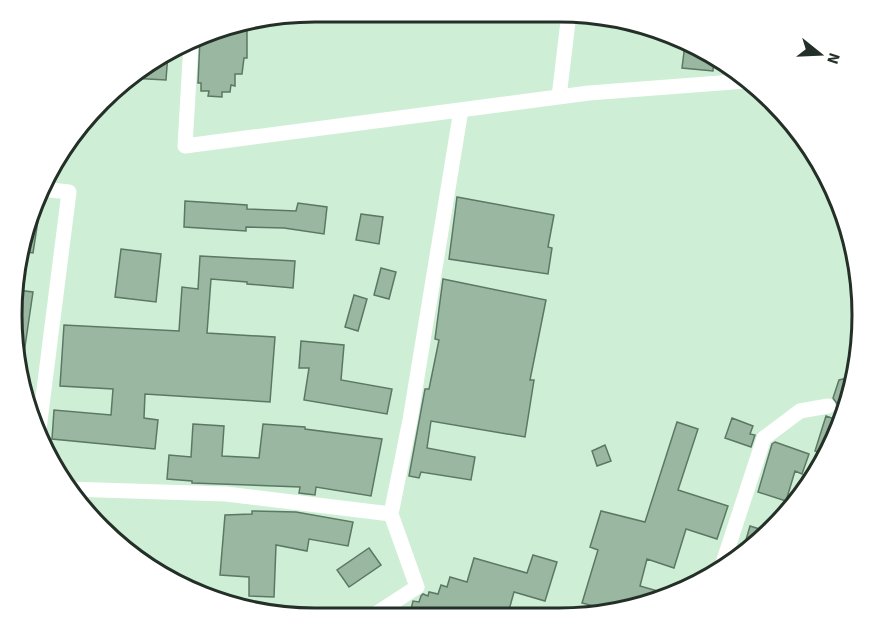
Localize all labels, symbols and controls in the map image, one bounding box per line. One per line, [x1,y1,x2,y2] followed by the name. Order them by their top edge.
[790,24,850,84] north arrow
[821,50,845,67] text: N

